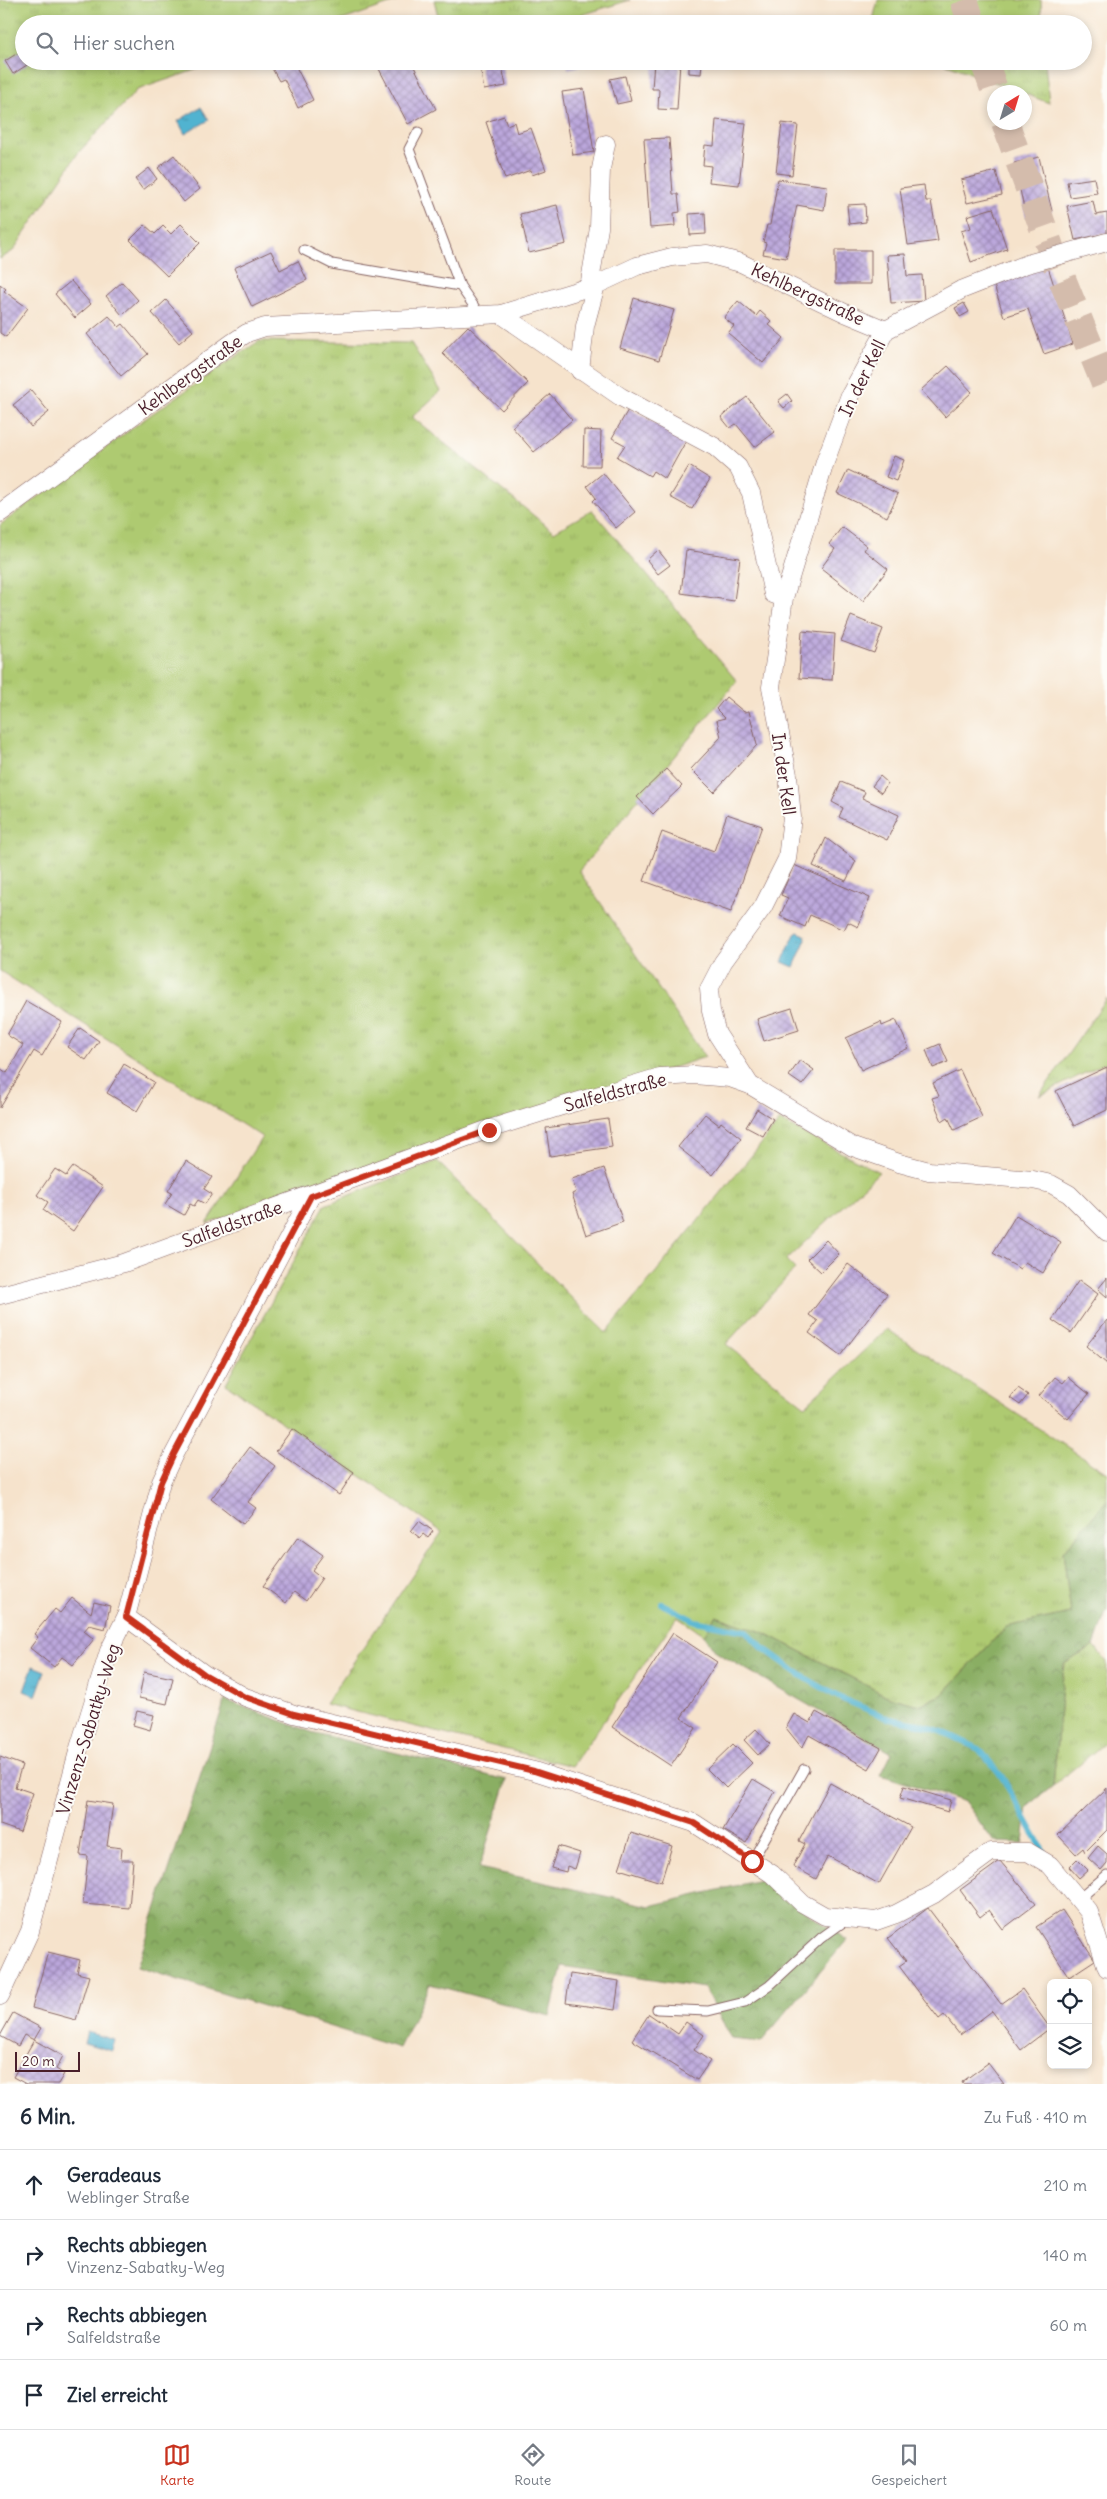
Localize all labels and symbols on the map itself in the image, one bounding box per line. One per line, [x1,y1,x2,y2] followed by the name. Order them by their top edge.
[987,85,1032,130] north arrow
[747,258,869,330] street label: Kehlbergstraße
[134,330,246,420] street label: Kehlbergstraße
[834,336,890,420] street label: In der Kell
[767,731,801,817] street label: In der Kell
[561,1067,669,1117] street label: Salfeldstraße
[478,1119,501,1142] route end
[179,1195,285,1253] street label: Salfeldstraße
[51,1641,125,1817] street label: Vinzenz-Sabatky-Weg
[741,1850,764,1873] route start
[15,2049,80,2072] scale bar

